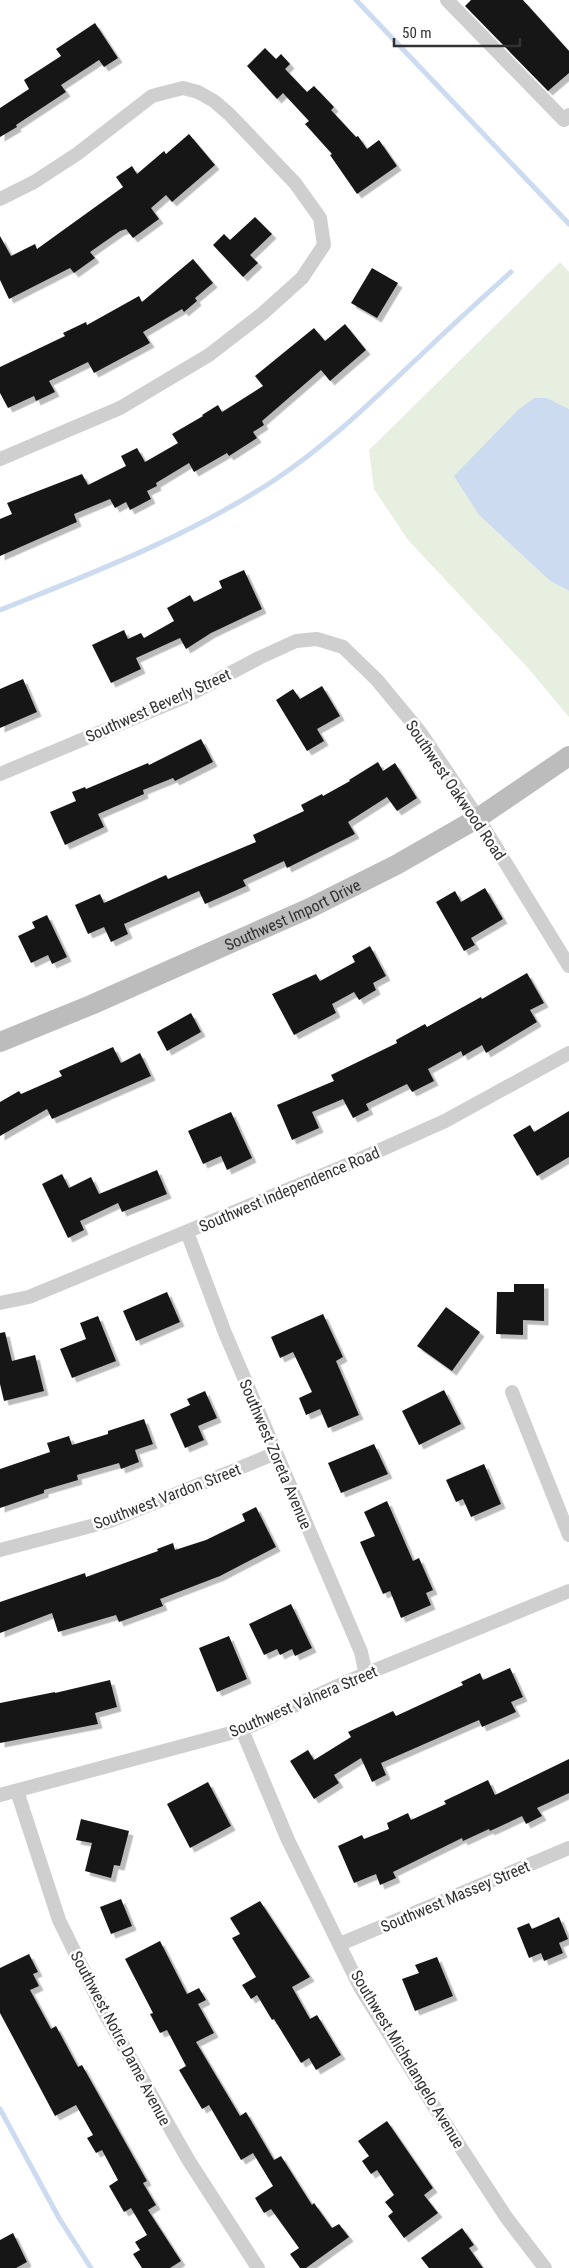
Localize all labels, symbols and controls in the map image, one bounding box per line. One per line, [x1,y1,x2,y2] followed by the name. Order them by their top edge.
[394,15,520,47] scale bar
[402,24,432,42] text: 50 m
[83,665,234,746] street label: Southwest Beverly Street
[402,717,510,864] street label: Southwest Oakwood Road
[222,875,364,955] street label: Southwest Import Drive
[196,1143,382,1236] street label: Southwest Independence Road
[235,1377,316,1532] street label: Southwest Zoreta Avenue
[91,1460,244,1533] street label: Southwest Vardon Street
[226,1662,380,1741] street label: Southwest Valnera Street
[378,1856,533,1936] street label: Southwest Massey Street
[66,1948,175,2129] street label: Southwest Notre Dame Avenue
[347,1967,468,2152] street label: Southwest Michelangelo Avenue

